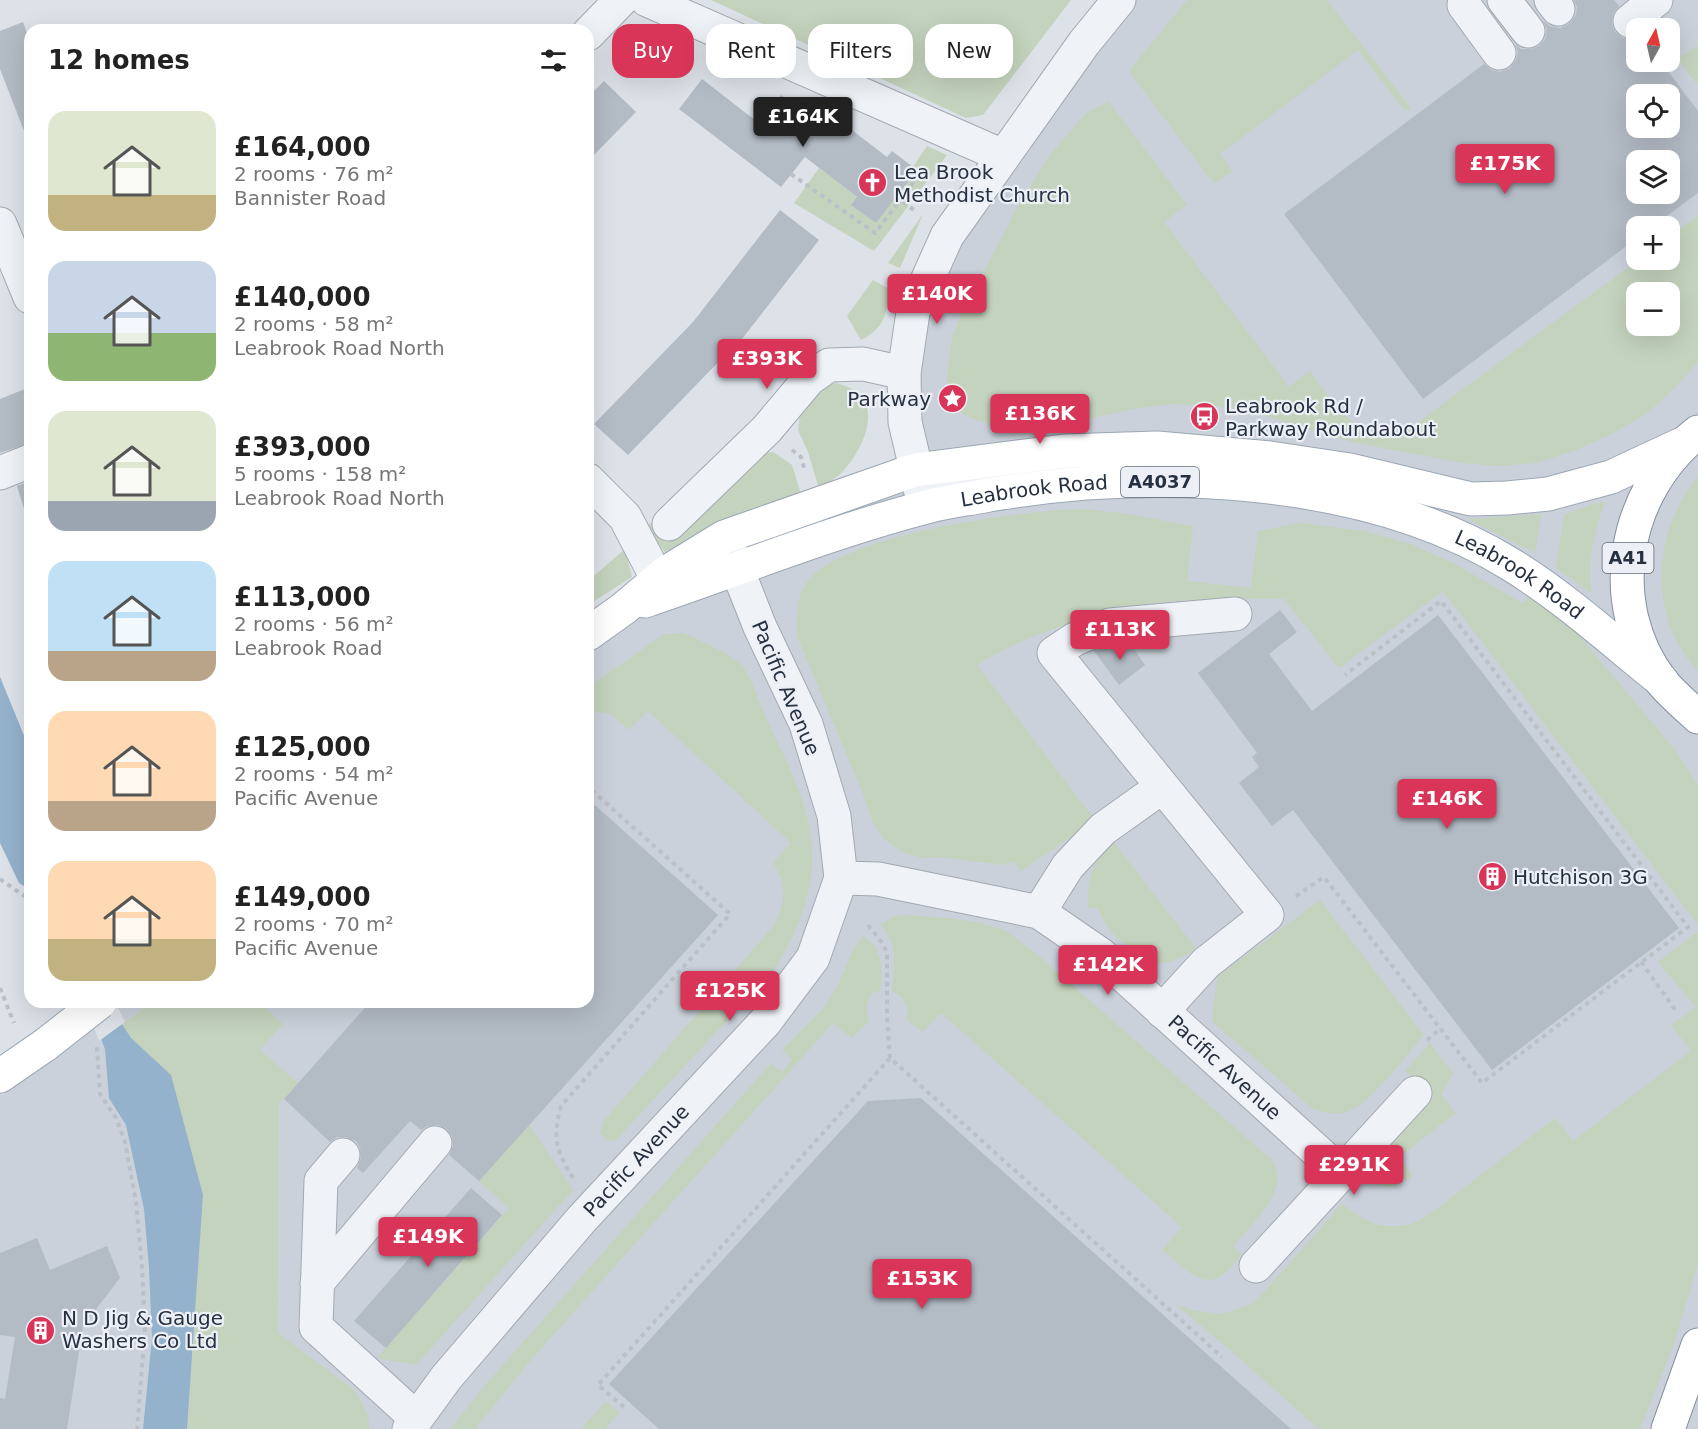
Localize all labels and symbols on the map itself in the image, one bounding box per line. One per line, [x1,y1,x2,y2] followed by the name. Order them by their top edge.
[1626,18,1680,72] north arrow
[761,97,845,148] pin: £164K
[1463,144,1547,195] pin: £175K
[894,160,1070,207] place label: Lea Brook Methodist Church
[857,167,889,199] church icon: Lea Brook Methodist Church
[895,274,979,325] pin: £140K
[725,339,809,390] pin: £393K
[936,383,968,415] place icon: Parkway
[847,387,931,411] place label: Parkway
[998,394,1082,445] pin: £136K
[1225,394,1436,441] place label: Leabrook Rd / Parkway Roundabout
[1188,401,1220,433] bus stop icon: Leabrook Rd / Parkway Roundabout
[1121,467,1199,497] road number: A4037
[959,470,1109,512] street label: Leabrook Road
[1451,525,1589,624] street label: Leabrook Road
[1602,543,1654,573] road number: A41
[1078,610,1162,661] pin: £113K
[747,617,825,759] street label: Pacific Avenue
[1405,779,1489,830] pin: £146K
[1476,861,1508,893] building icon: Hutchison 3G
[1513,865,1648,889] place label: Hutchison 3G
[1066,945,1150,996] pin: £142K
[688,971,772,1022] pin: £125K
[1163,1010,1286,1125] street label: Pacific Avenue
[578,1100,694,1222] street label: Pacific Avenue
[1312,1145,1396,1196] pin: £291K
[386,1217,470,1268] pin: £149K
[880,1259,964,1310] pin: £153K
[62,1306,223,1353] place label: N D Jig & Gauge Washers Co Ltd
[25,1314,57,1346] building icon: N D Jig & Gauge Washers Co Ltd

